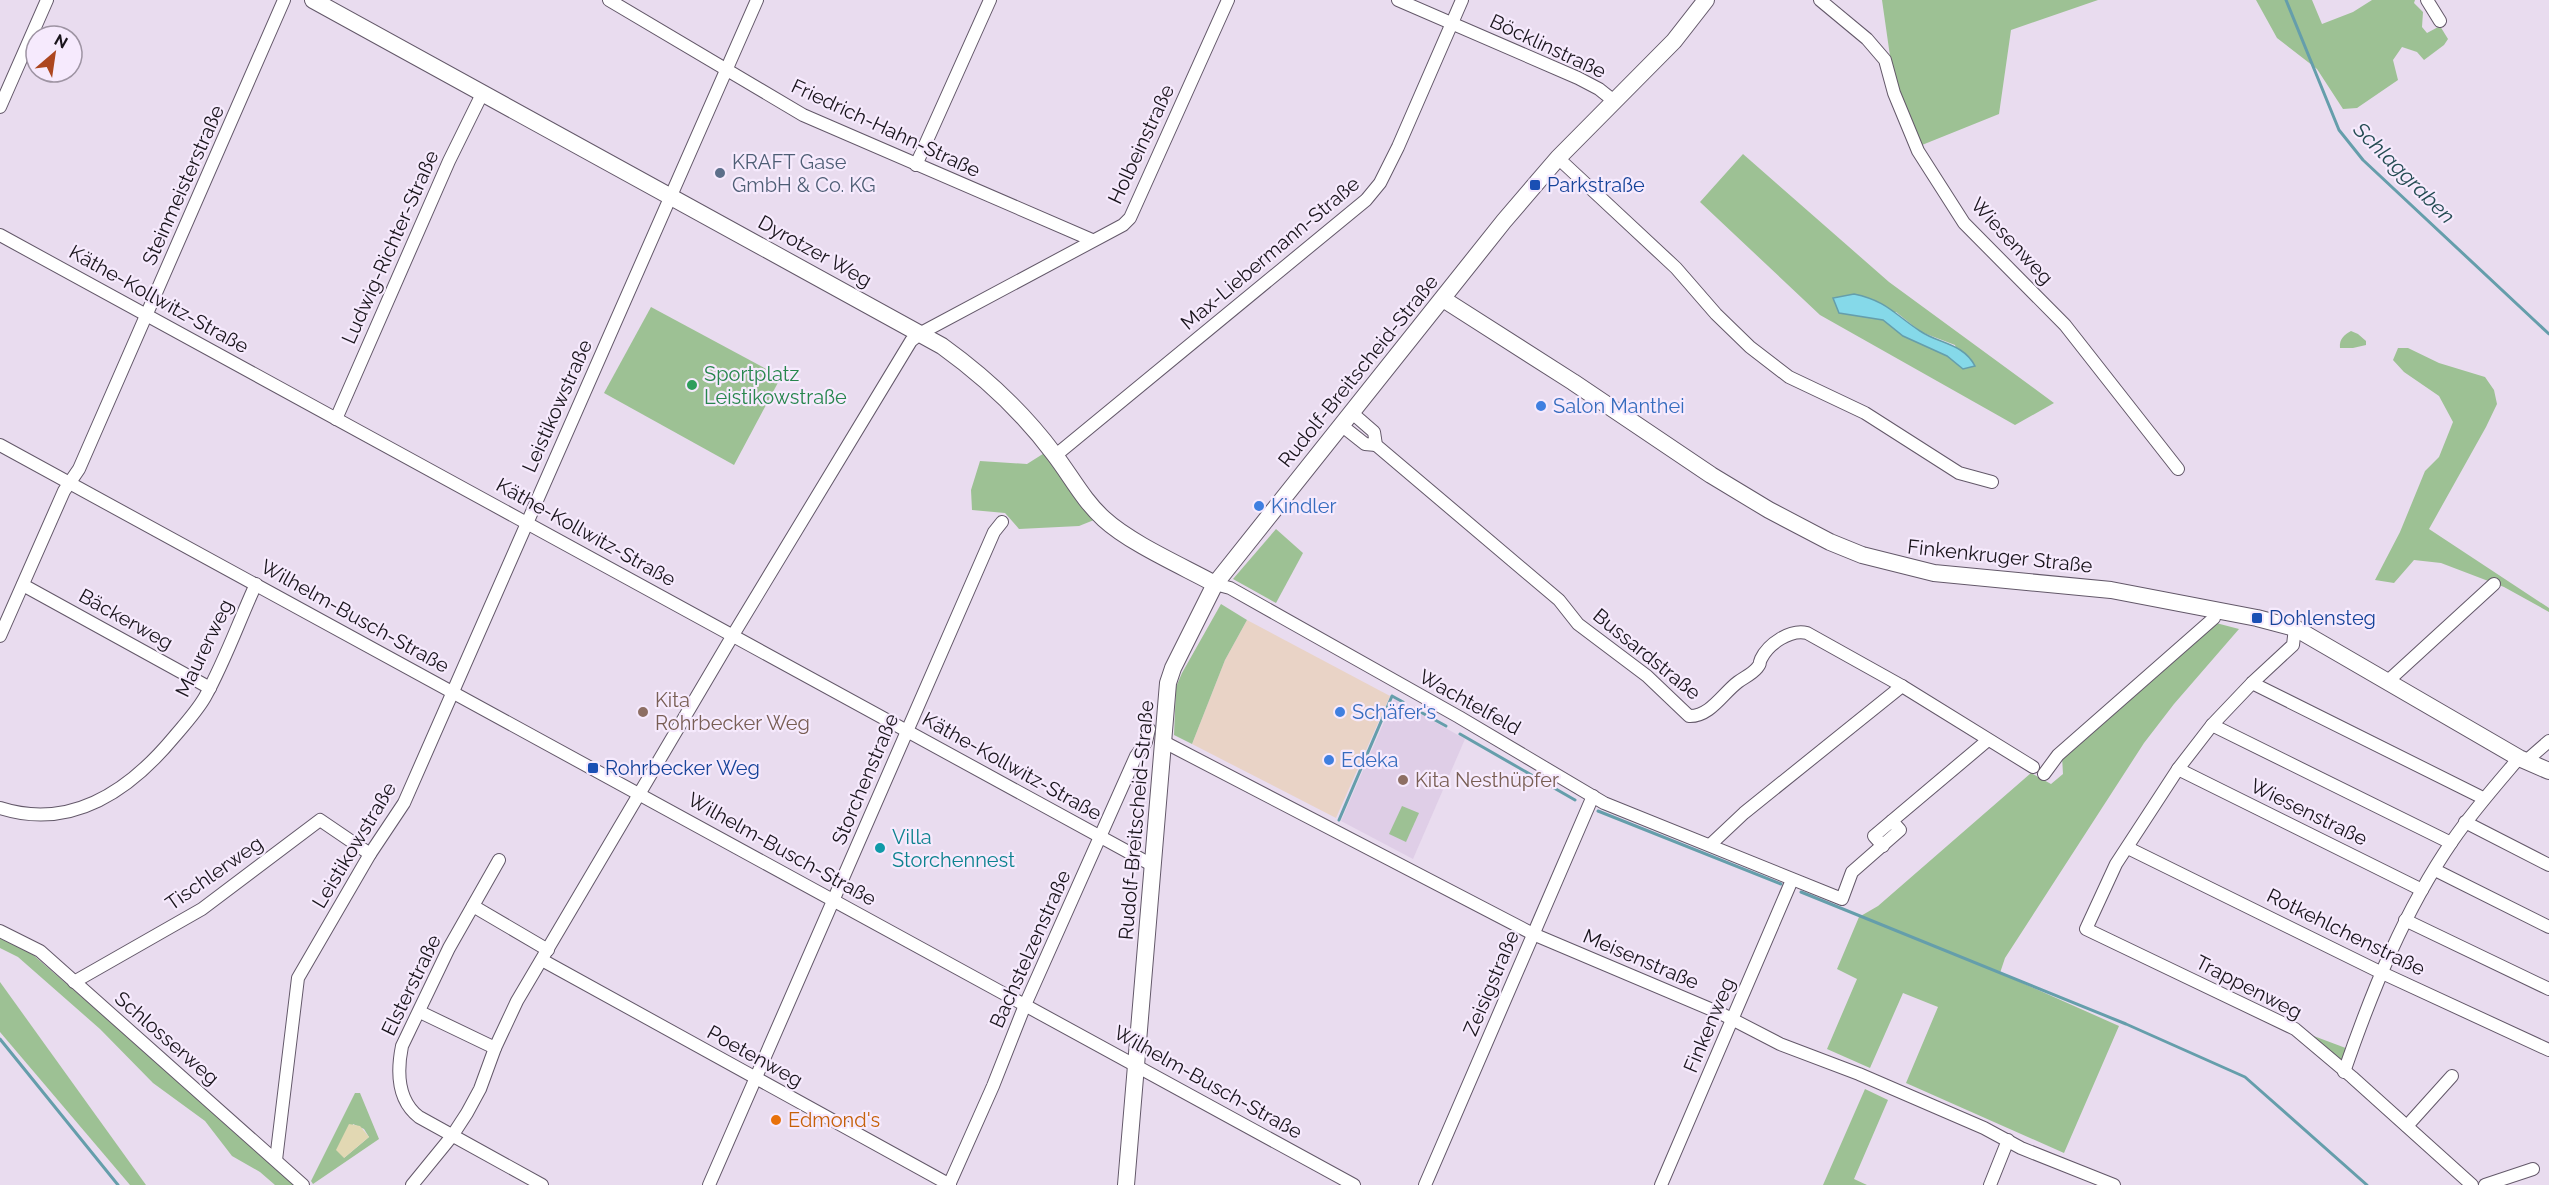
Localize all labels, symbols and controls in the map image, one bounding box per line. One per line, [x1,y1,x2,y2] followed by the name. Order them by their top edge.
[1486,9,1610,83] street label: Böcklinstraße
[24,24,84,84] north arrow
[51,30,71,53] text: N
[788,74,985,182] street label: Friedrich-Hahn-Straße
[1103,80,1179,208] street label: Holbeinstraße
[137,101,229,269] street label: Steinmeisterstraße
[2348,116,2460,228] water label: Schlaggraben
[336,146,444,348] street label: Ludwig-Richter-Straße
[732,150,876,197] place label: KRAFT Gase GmbH & Co. KG
[713,166,727,180] marker: KRAFT Gase GmbH & Co. KG
[1176,171,1364,335] street label: Max-Liebermann-Straße
[1547,173,1645,197] place label: Parkstraße
[1528,178,1542,192] marker: Parkstraße
[1966,193,2058,289] street label: Wiesenweg
[754,210,876,292] street label: Dyrotzer Weg
[65,240,253,358] street label: Käthe-Kollwitz-Straße
[1273,270,1443,472] street label: Rudolf-Breitscheid-Straße
[517,336,597,476] street label: Leistikowstraße
[704,362,847,409] place label: Sportplatz Leistikowstraße
[685,378,699,392] marker: Sportplatz Leistikowstraße
[1553,394,1685,418] place label: Salon Manthei
[1534,399,1548,413] marker: Salon Manthei
[492,473,680,591] street label: Käthe-Kollwitz-Straße
[1271,494,1337,518] place label: Kindler
[1252,499,1266,513] marker: Kindler
[1906,534,2094,578] street label: Finkenkruger Straße
[257,554,454,678] street label: Wilhelm-Busch-Straße
[75,583,177,655] street label: Bäckerweg
[170,595,238,701] street label: Maurerweg
[1588,603,1706,705] street label: Bussardstraße
[2269,606,2376,630] place label: Dohlensteg
[2250,611,2264,625] marker: Dohlensteg
[1415,664,1525,740] street label: Wachtelfeld
[655,688,810,735] place label: Kita Rohrbecker Weg
[1114,699,1158,941] street label: Rudolf-Breitscheid-Straße
[1352,700,1436,724] place label: Schäfer's
[636,705,650,719] marker: Kita Rohrbecker Weg
[1333,705,1347,719] marker: Schäfer's
[918,707,1106,825] street label: Käthe-Kollwitz-Straße
[827,710,904,848] street label: Storchenstraße
[1341,748,1399,772] place label: Edeka
[1322,753,1336,767] marker: Edeka
[605,756,760,780] place label: Rohrbecker Weg
[586,761,600,775] marker: Rohrbecker Weg
[1415,768,1559,792] place label: Kita Nesthüpfer
[1396,773,1410,787] marker: Kita Nesthüpfer
[2247,773,2372,851] street label: Wiesenstraße
[307,777,401,912] street label: Leistikowstraße
[684,787,881,911] street label: Wilhelm-Busch-Straße
[892,825,1015,872] place label: Villa Storchennest
[161,831,267,915] street label: Tischlerweg
[873,841,887,855] marker: Villa Storchennest
[984,866,1076,1032] street label: Bachstelzenstraße
[2263,883,2429,981] street label: Rotkehlchenstraße
[1579,924,1703,994] street label: Meisenstraße
[1458,927,1524,1039] street label: Zeisigstraße
[376,930,446,1040] street label: Elsterstraße
[2192,950,2306,1024] street label: Trappenweg
[1678,974,1740,1076] street label: Finkenweg
[110,986,224,1090] street label: Schlosserweg
[703,1020,807,1092] street label: Poetenweg
[1110,1020,1307,1144] street label: Wilhelm-Busch-Straße
[788,1108,880,1132] place label: Edmond's
[769,1113,783,1127] marker: Edmond's

